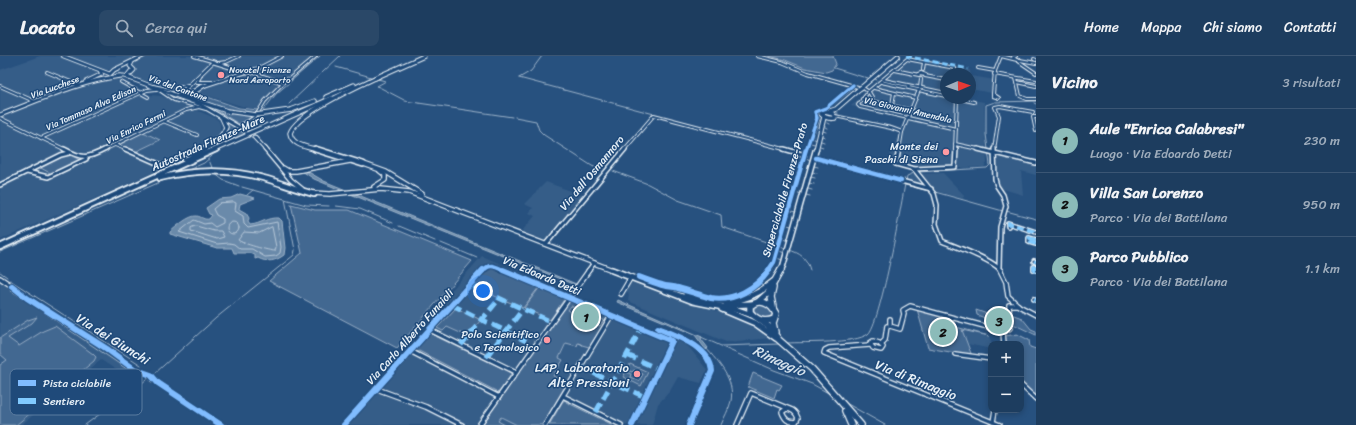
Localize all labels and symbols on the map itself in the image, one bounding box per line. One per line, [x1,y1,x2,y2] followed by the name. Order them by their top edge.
[229,62,292,88] place label: Novotel Firenze Nord Aeroporto
[940,68,976,104] north arrow
[146,70,210,106] street label: Via del Cantone
[216,70,226,80] marker: Novotel Firenze Nord Aeroporto
[28,71,82,103] street label: Via Lucchese
[43,81,139,135] street label: Via Tommaso Alva Edison
[863,92,954,128] street label: Via Giovanni Amendola
[103,105,169,148] street label: Via Enrico Fermi
[147,109,268,177] street label: Autostrada Firenze-Mare
[757,120,813,260] street label: Superciclabile Firenze-Prato
[555,131,630,215] street label: Via dell'Osmannoro
[865,137,939,169] place label: Monte dei Paschi di Siena
[941,147,951,157] marker: Monte dei Paschi di Siena
[500,251,585,301] street label: Via Edoardo Detti
[473,281,493,301] your location
[362,284,459,389] street label: Via Carlo Alberto Funaioli
[573,302,599,332] pin: 1
[986,306,1012,336] pin: 3
[71,307,155,371] street label: Via dei Giunchi
[930,317,956,347] pin: 2
[461,325,540,357] place label: Polo Scientifico e Tecnologico
[542,335,552,345] marker: Polo Scientifico e Tecnologico
[749,338,811,384] water label: Rimaggio
[872,353,961,407] street label: Via di Rimaggio
[535,356,630,394] place label: LAP, Laboratorio Alte Pressioni
[10,369,142,415] legend
[632,369,642,379] marker: LAP, Laboratorio Alte Pressioni
[43,374,112,393] text: Pista ciclabile
[43,392,85,411] text: Sentiero

